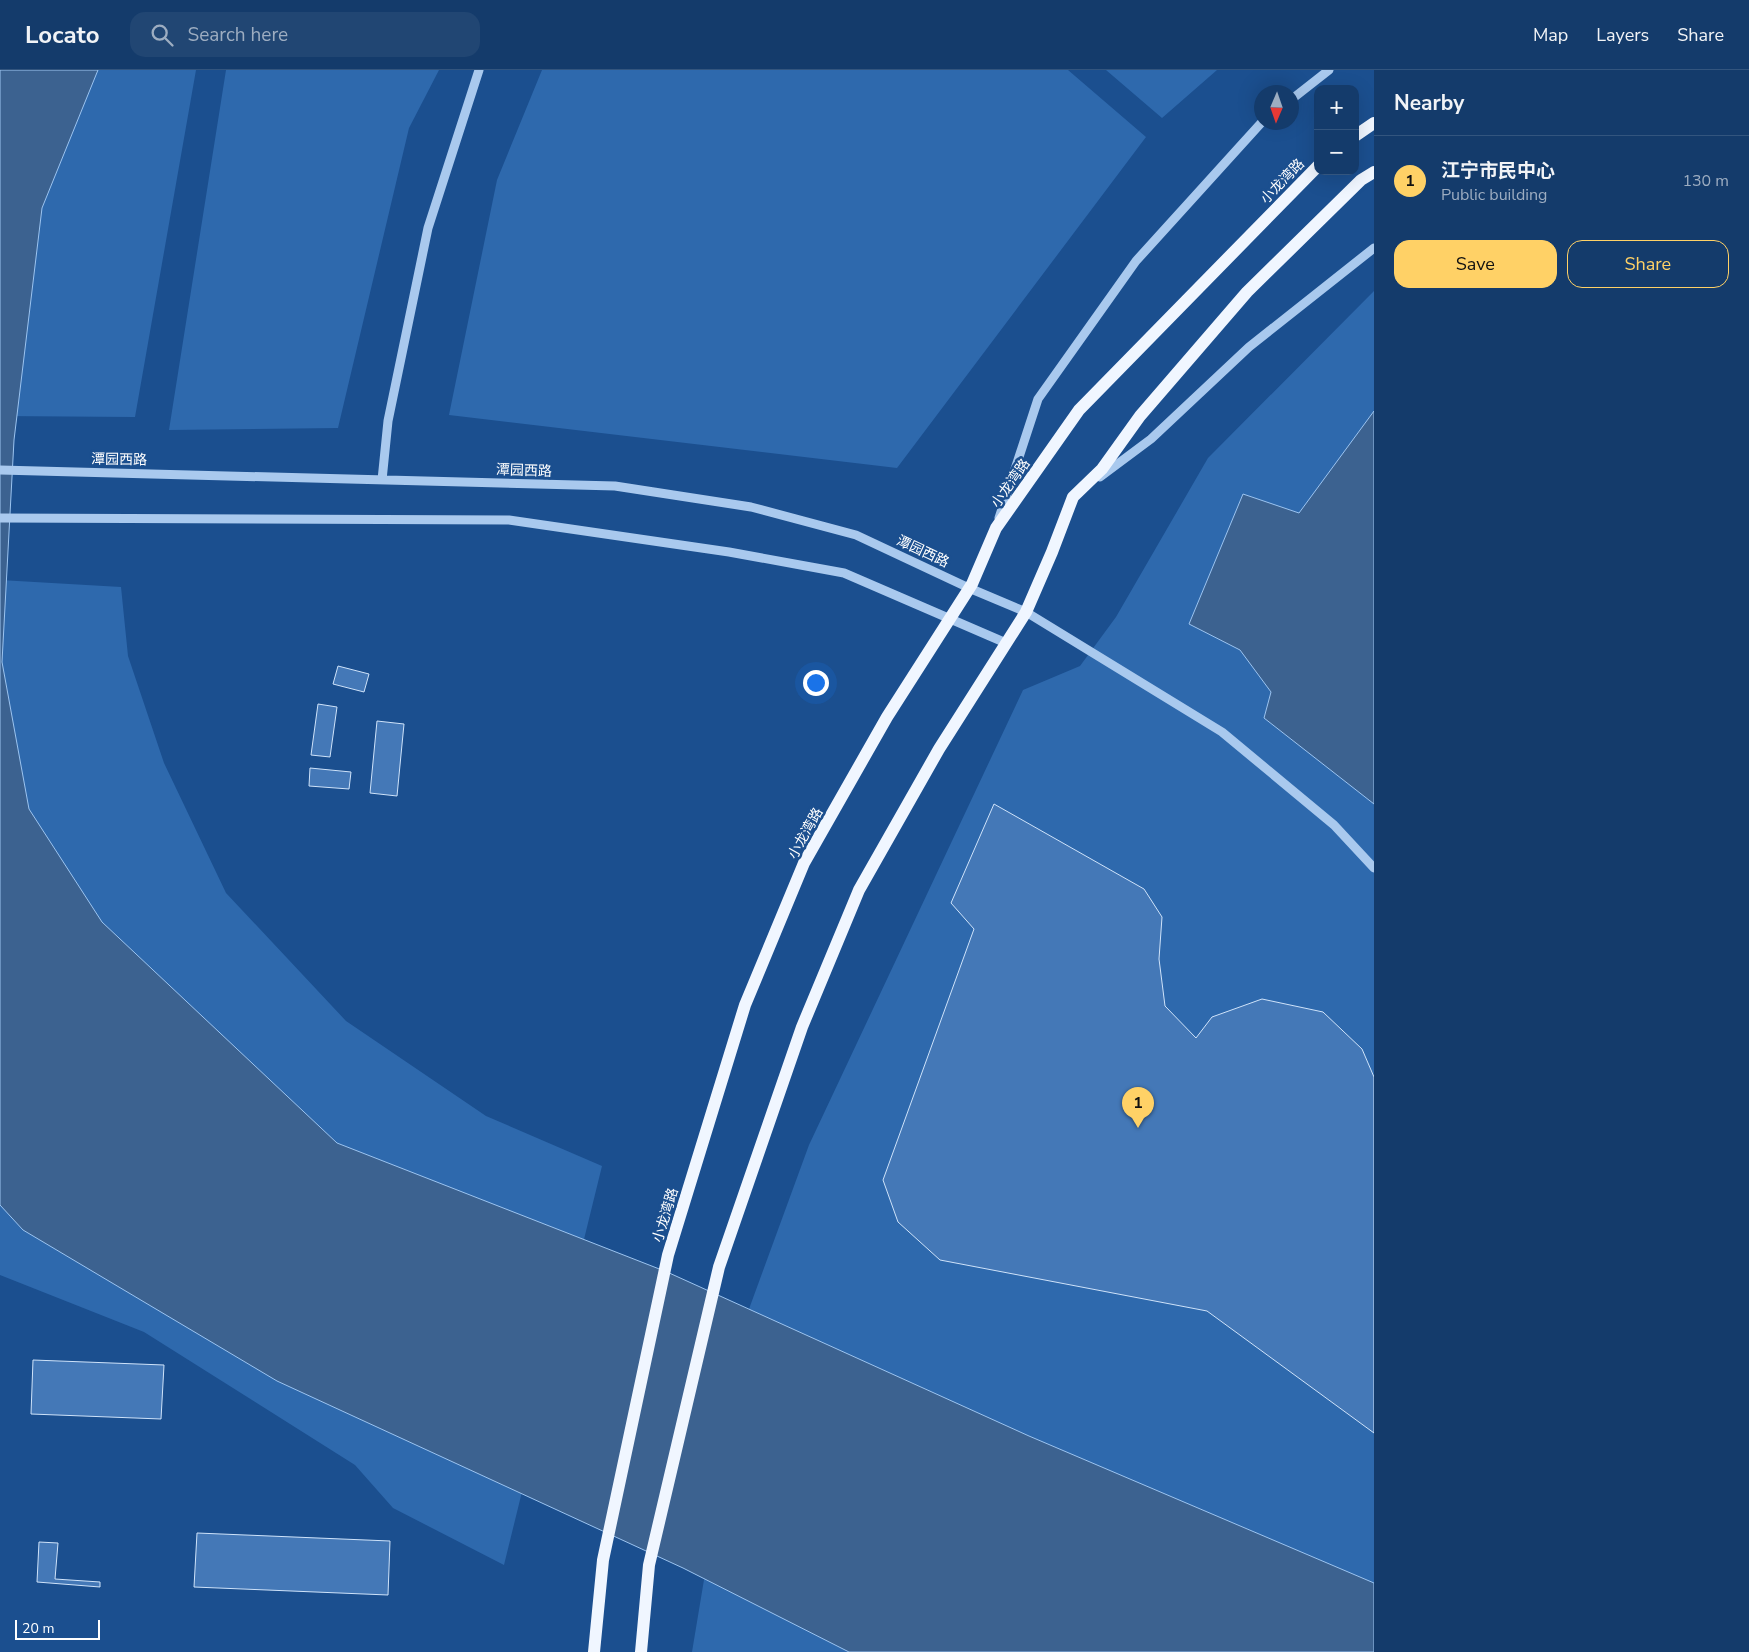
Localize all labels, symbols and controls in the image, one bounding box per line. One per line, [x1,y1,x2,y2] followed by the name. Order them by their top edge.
[130,12,480,57] search box
[25,19,100,51] text: Locato
[148,21,176,49] icon: search
[188,22,288,48] text: Search here
[1533,23,1568,47] text: Map
[1596,23,1649,47] text: Layers
[1677,23,1724,47] text: Share
[1254,85,1299,130] north arrow
[1314,85,1359,175] map controls
[1314,85,1359,130] button: +
[1394,89,1464,117] text: Nearby
[1314,130,1359,175] button: −
[1256,155,1309,208] street label: 小龙湾路
[1441,158,1555,184] text: 江宁市民中心
[1405,170,1415,192] text: 1
[1682,170,1729,192] text: 130 m
[1441,184,1547,206] text: Public building
[1394,240,1557,288] button: Save
[1567,240,1729,288] button: Share
[91,450,147,469] street label: 潭园西路
[987,455,1034,512] street label: 小龙湾路
[496,460,552,481] street label: 潭园西路
[893,531,952,572] street label: 潭园西路
[803,670,829,696] your location
[784,804,827,862] street label: 小龙湾路
[1122,1087,1154,1128] pin: 1
[648,1186,683,1245] street label: 小龙湾路
[15,1617,100,1640] scale bar
[22,1619,54,1638] text: 20 m

